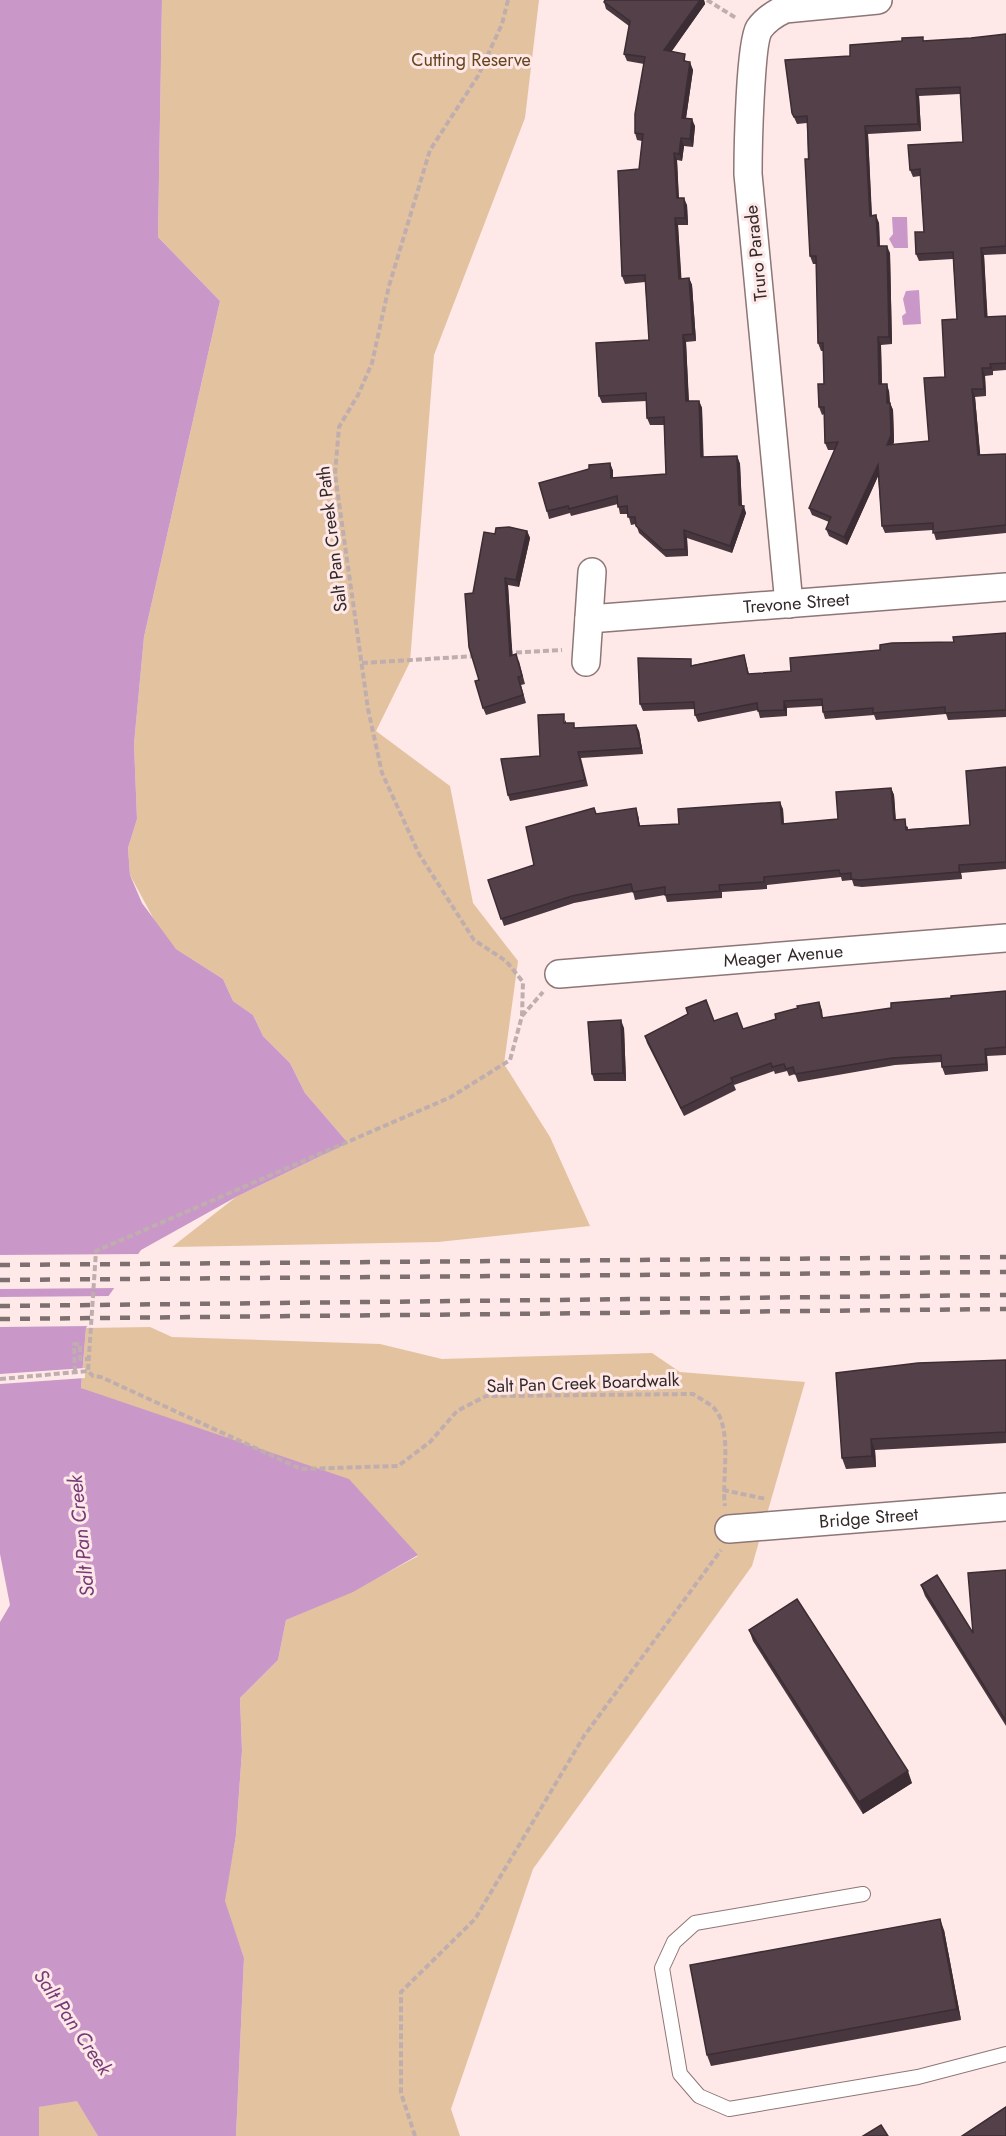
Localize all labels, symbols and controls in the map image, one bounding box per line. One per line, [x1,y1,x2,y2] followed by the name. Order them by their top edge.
[411,47,531,73] park label: Cutting Reserve
[738,204,774,302] street label: Truro Parade
[310,464,354,614] street label: Salt Pan Creek Path
[742,586,851,620] street label: Trevone Street
[723,938,844,974] street label: Meager Avenue
[486,1367,680,1399] street label: Salt Pan Creek Boardwalk
[61,1472,102,1598] water label: Salt Pan Creek
[818,1501,920,1535] street label: Bridge Street
[26,1963,120,2082] water label: Salt Pan Creek

